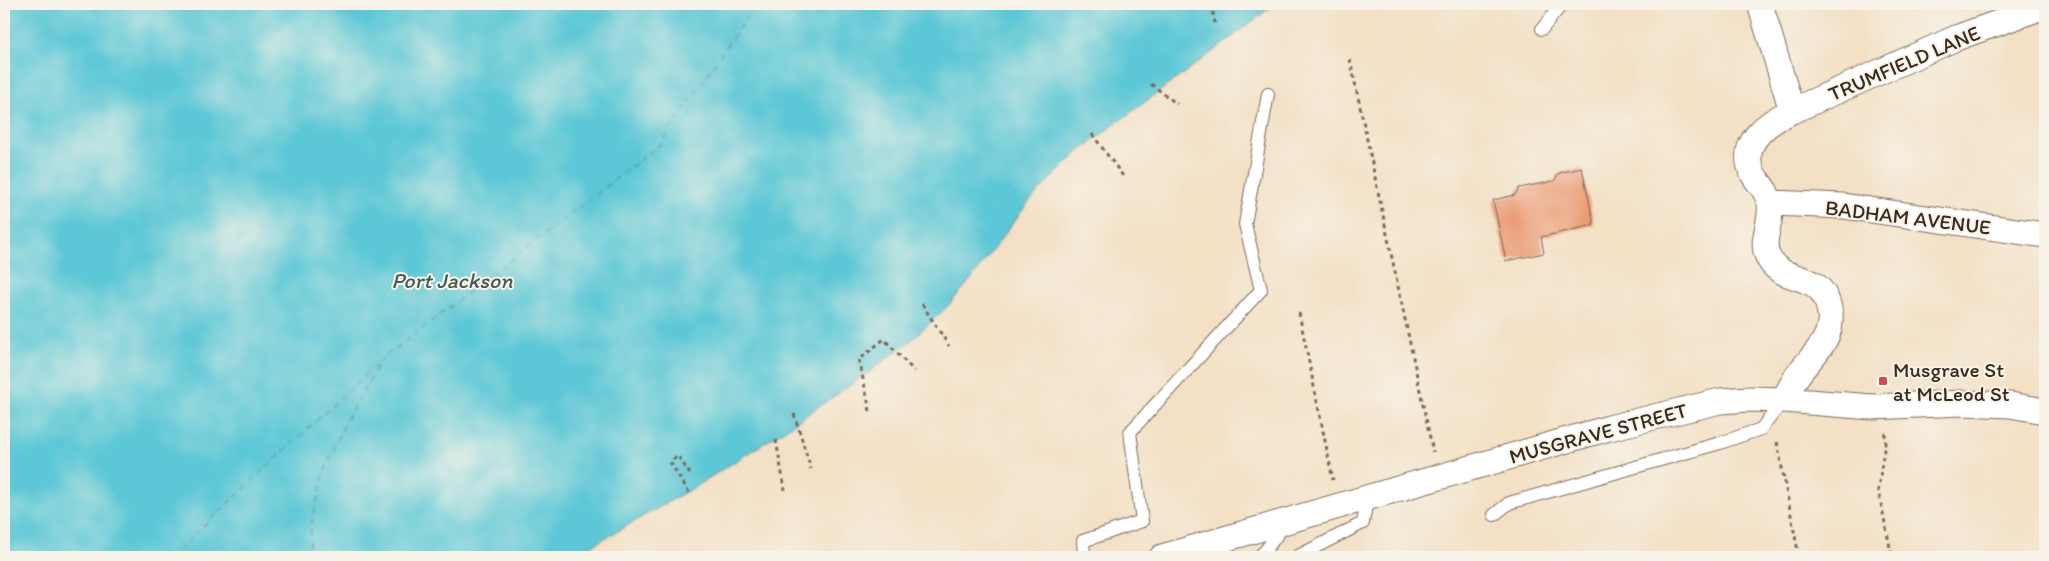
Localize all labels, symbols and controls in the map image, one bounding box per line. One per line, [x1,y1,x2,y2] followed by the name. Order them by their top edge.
[1824,20,1984,106] street label: TRUMFIELD LANE
[1824,194,1992,240] street label: BADHAM AVENUE
[391,267,513,294] water label: Port Jackson
[1893,357,2010,406] place label: Musgrave St at McLeod St
[1877,375,1889,387] marker: Musgrave St at McLeod St
[1506,397,1690,469] street label: MUSGRAVE STREET

